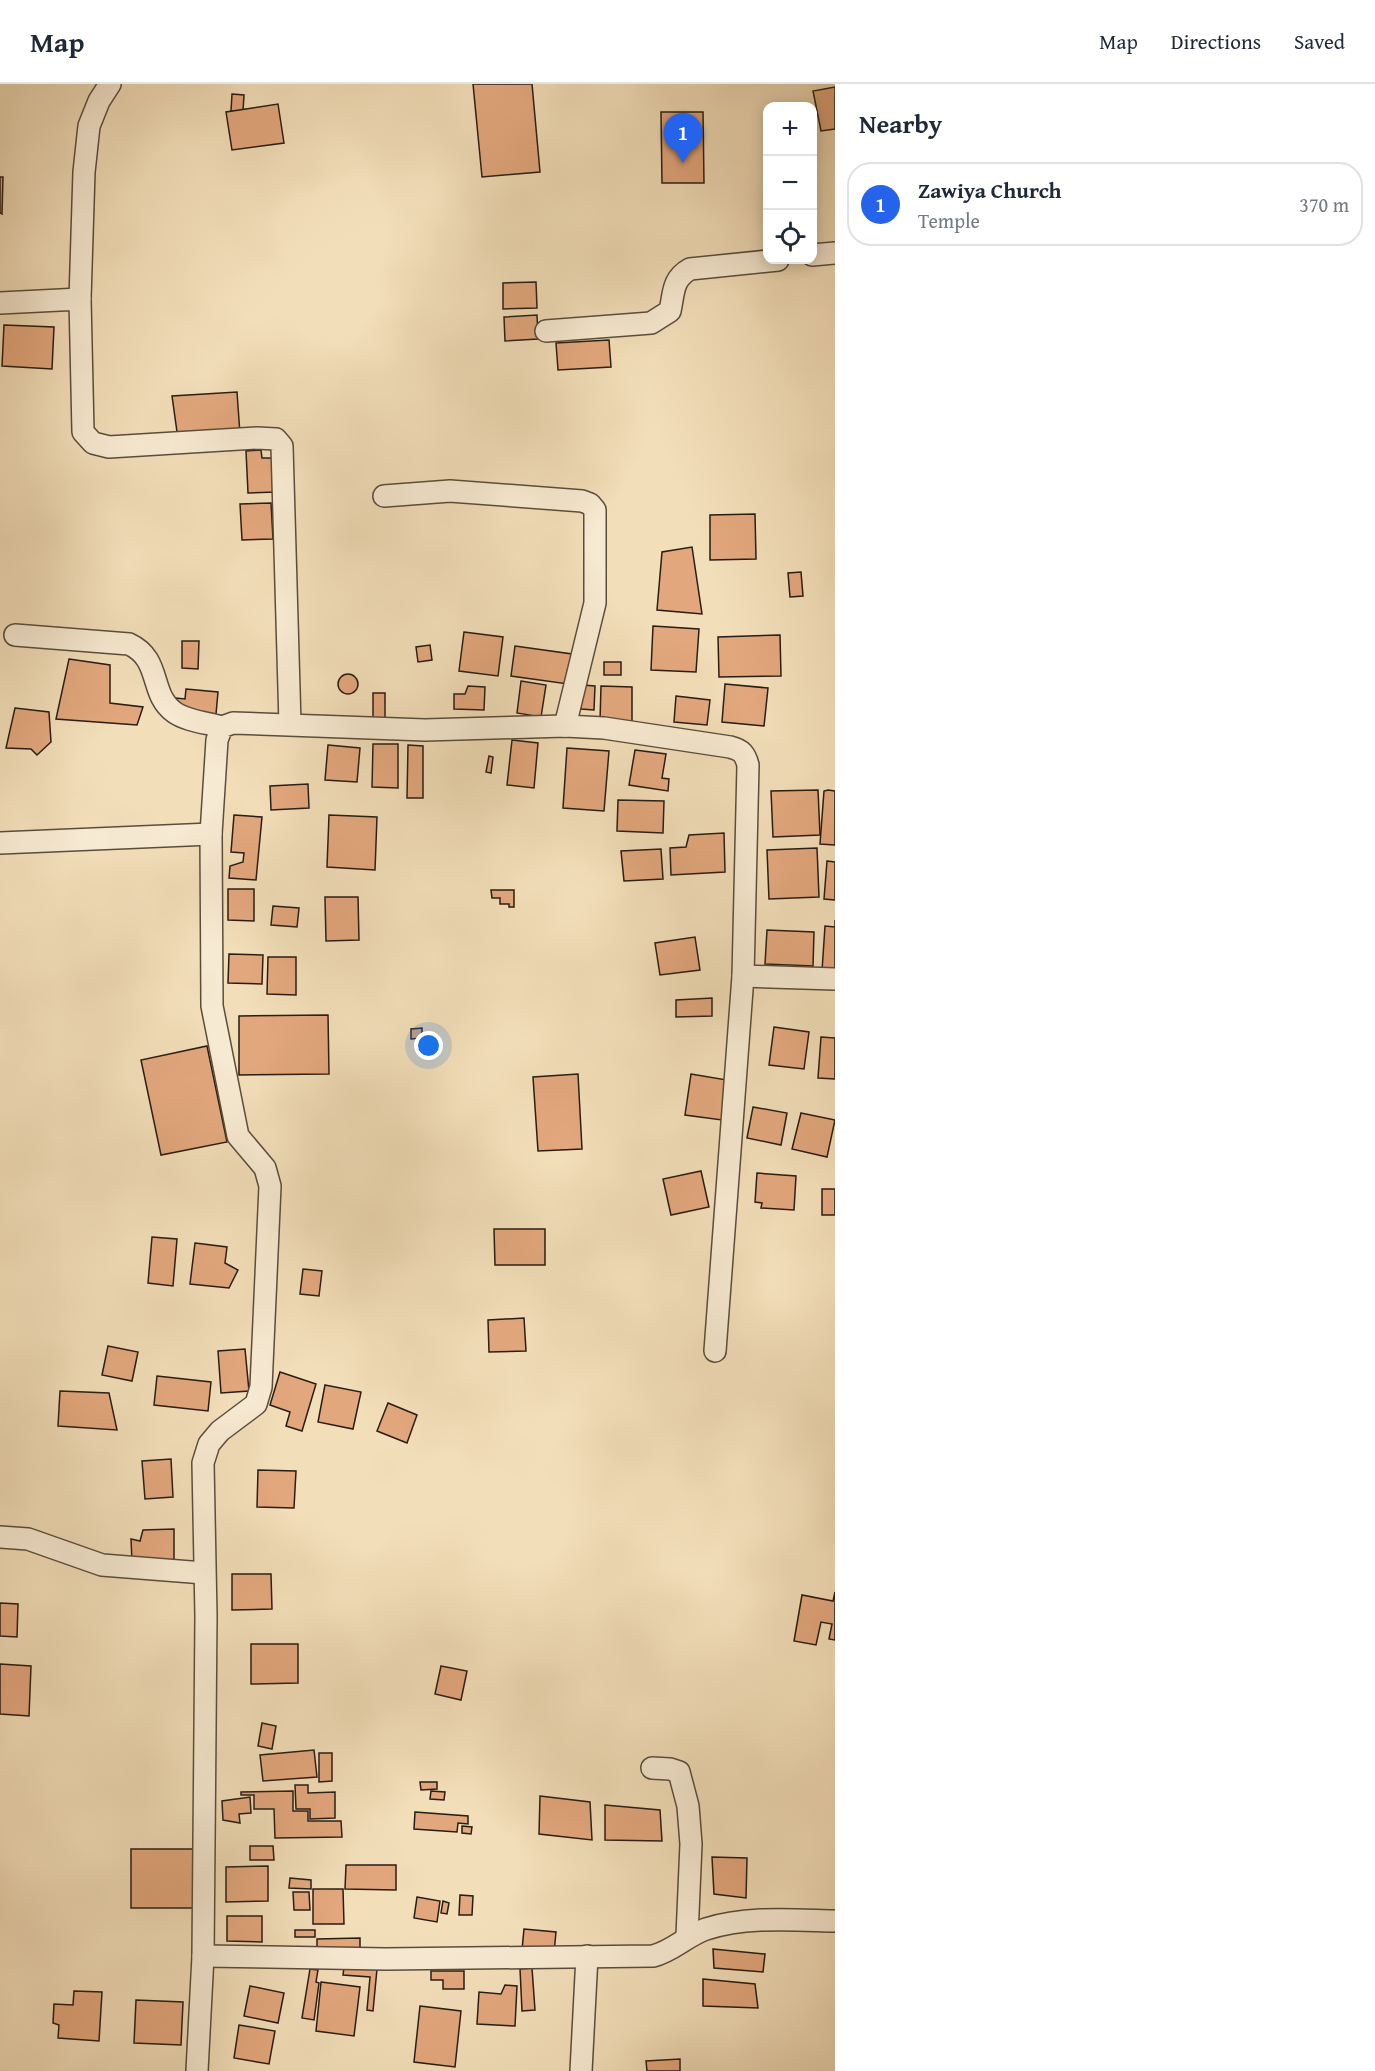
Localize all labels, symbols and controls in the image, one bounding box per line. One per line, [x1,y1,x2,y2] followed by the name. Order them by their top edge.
[30,21,84,62] text: Map
[1099,26,1138,57] text: Map
[1171,26,1261,57] text: Directions
[1294,26,1345,57] text: Saved
[763,102,817,264] map controls
[763,102,817,156] button: +
[859,104,942,143] text: Nearby
[664,113,702,163] pin: 1
[763,156,817,210] button: −
[918,174,1062,206] text: Zawiya Church
[875,190,886,219] text: 1
[1299,190,1349,219] text: 370 m
[918,206,980,235] text: Temple
[763,210,817,264] button: locate
[414,1031,443,1060] your location

